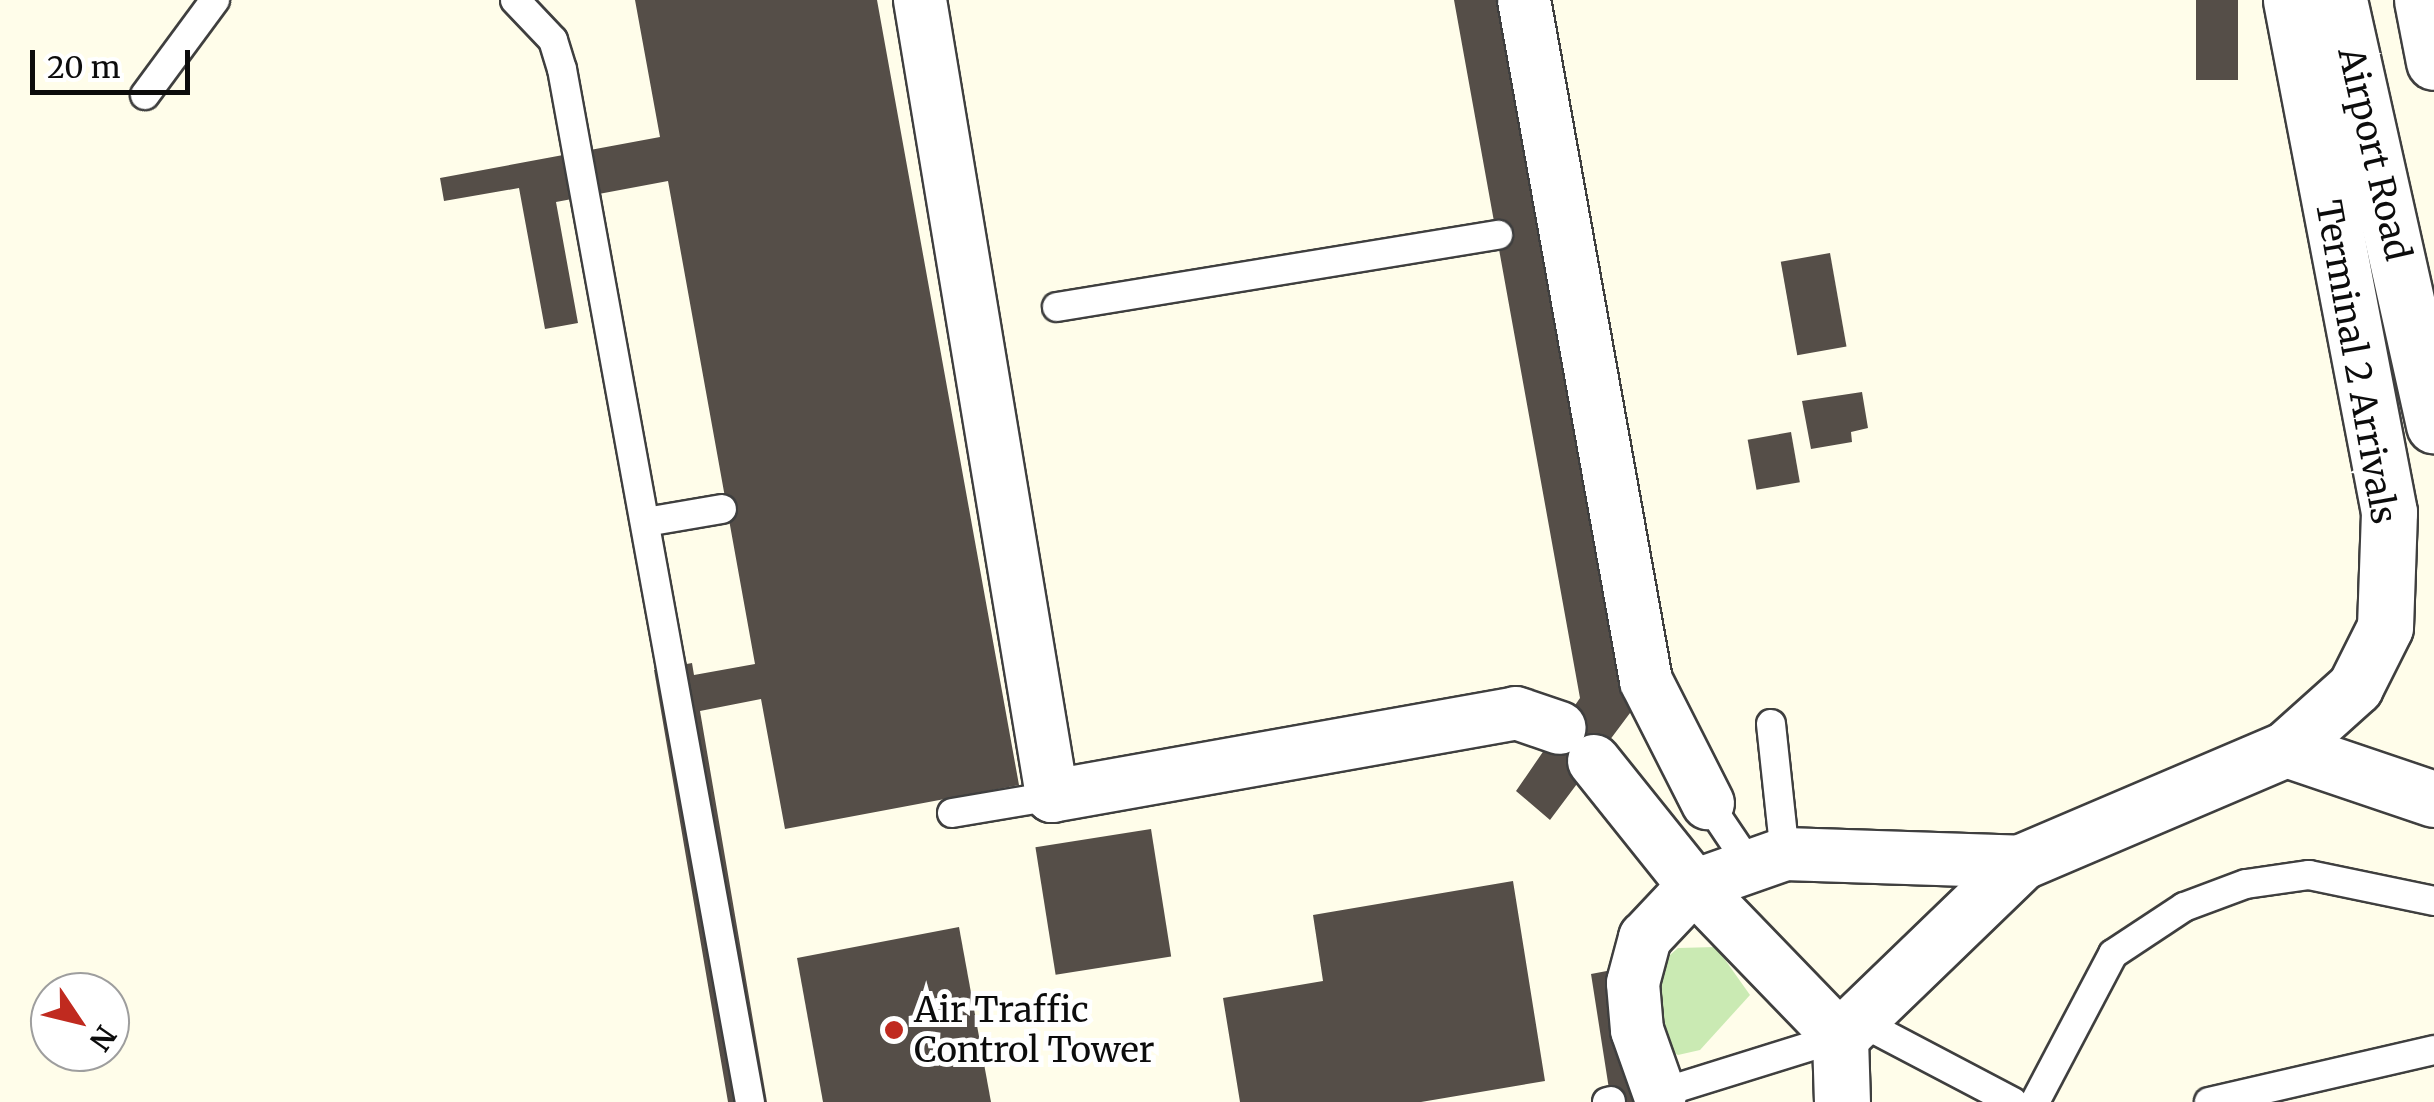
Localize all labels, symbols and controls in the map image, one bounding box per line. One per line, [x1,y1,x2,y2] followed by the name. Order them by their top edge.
[35,30,195,92] scale bar
[2329,43,2419,265] street label: Airport Road
[47,48,120,86] text: 20 m
[2307,197,2405,527] street label: Terminal 2 Arrivals
[30,972,130,1072] north arrow
[914,989,1154,1071] place label: Air Traffic Control Tower
[82,1019,124,1057] text: N
[883,1019,905,1041] marker: Air Traffic Control Tower

